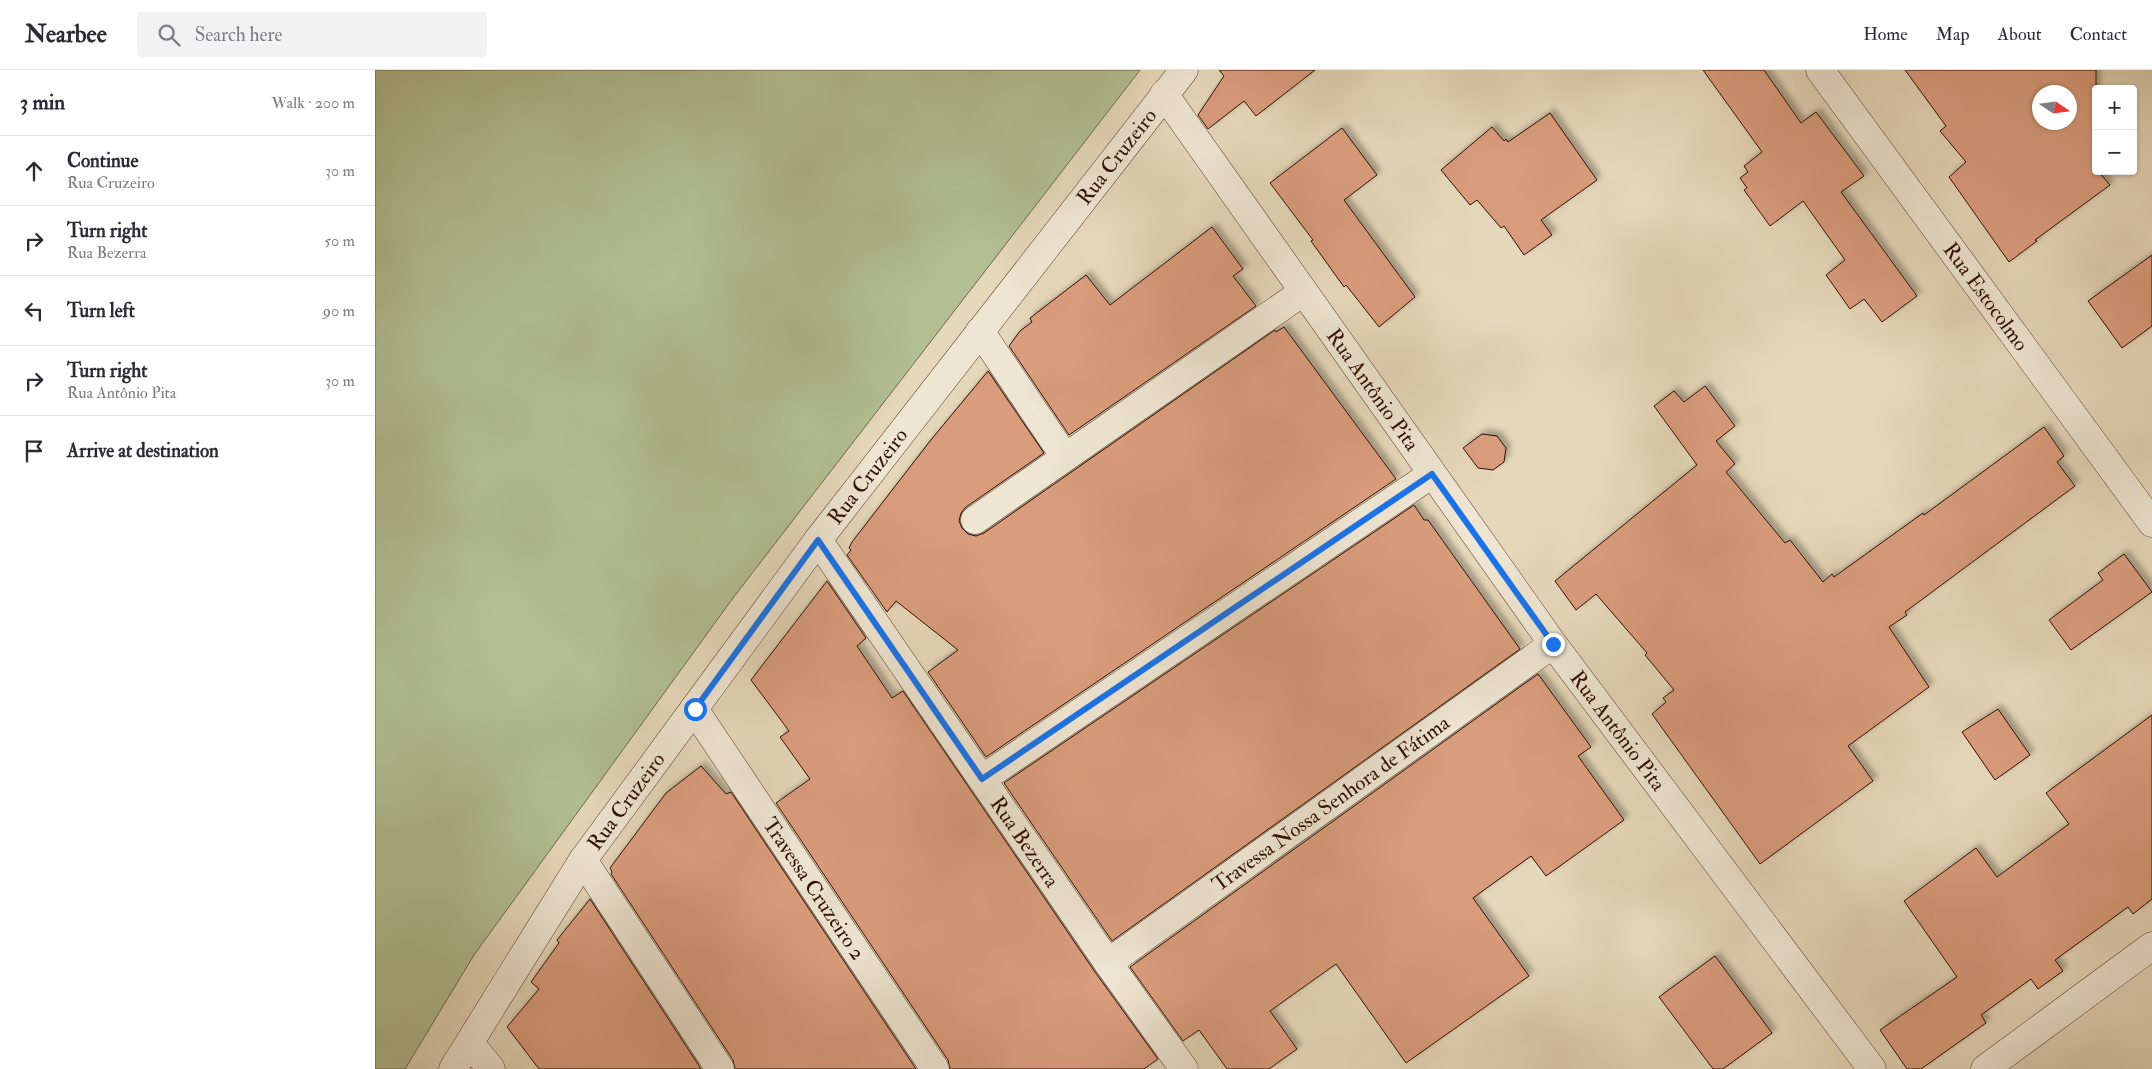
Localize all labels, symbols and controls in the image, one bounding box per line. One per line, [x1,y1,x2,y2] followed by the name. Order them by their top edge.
[137,12,487,57] search box
[25,19,107,50] text: Nearbee
[155,21,183,49] icon: search
[195,23,282,47] text: Search here
[1863,23,1908,46] text: Home
[1936,23,1970,46] text: Map
[1998,23,2042,46] text: About
[2070,23,2127,46] text: Contact
[2032,85,2077,130] north arrow
[2092,85,2137,175] map controls
[2092,85,2137,130] button: +
[20,89,65,116] text: 3 min
[272,93,355,113] text: Walk · 200 m
[1071,103,1163,211] street label: Rua Cruzeiro
[2092,130,2137,175] button: −
[67,149,138,173] text: Continue
[20,157,48,185] icon: ahead
[325,161,355,181] text: 30 m
[67,173,155,193] text: Rua Cruzeiro
[67,219,147,243] text: Turn right
[20,227,48,255] icon: right
[324,231,355,251] text: 50 m
[1937,237,2034,357] street label: Rua Estocolmo
[67,243,147,263] text: Rua Bezerra
[20,297,48,325] icon: left
[67,299,135,323] text: Turn left
[323,301,355,321] text: 90 m
[1320,323,1425,457] street label: Rua Antônio Pita
[67,359,147,383] text: Turn right
[20,367,48,395] icon: right
[325,371,355,391] text: 30 m
[67,383,176,403] text: Rua Antônio Pita
[822,423,914,530] street label: Rua Cruzeiro
[20,437,48,465] icon: arrive
[67,439,219,463] text: Arrive at destination
[1542,633,1565,656] route end
[1564,665,1672,797] street label: Rua Antônio Pita
[684,698,707,721] route start
[1207,709,1455,898] street label: Travessa Nossa Senhora de Fátima
[582,747,671,856] street label: Rua Cruzeiro
[984,791,1065,893] street label: Rua Bezerra
[756,812,871,965] street label: Travessa Cruzeiro 2

